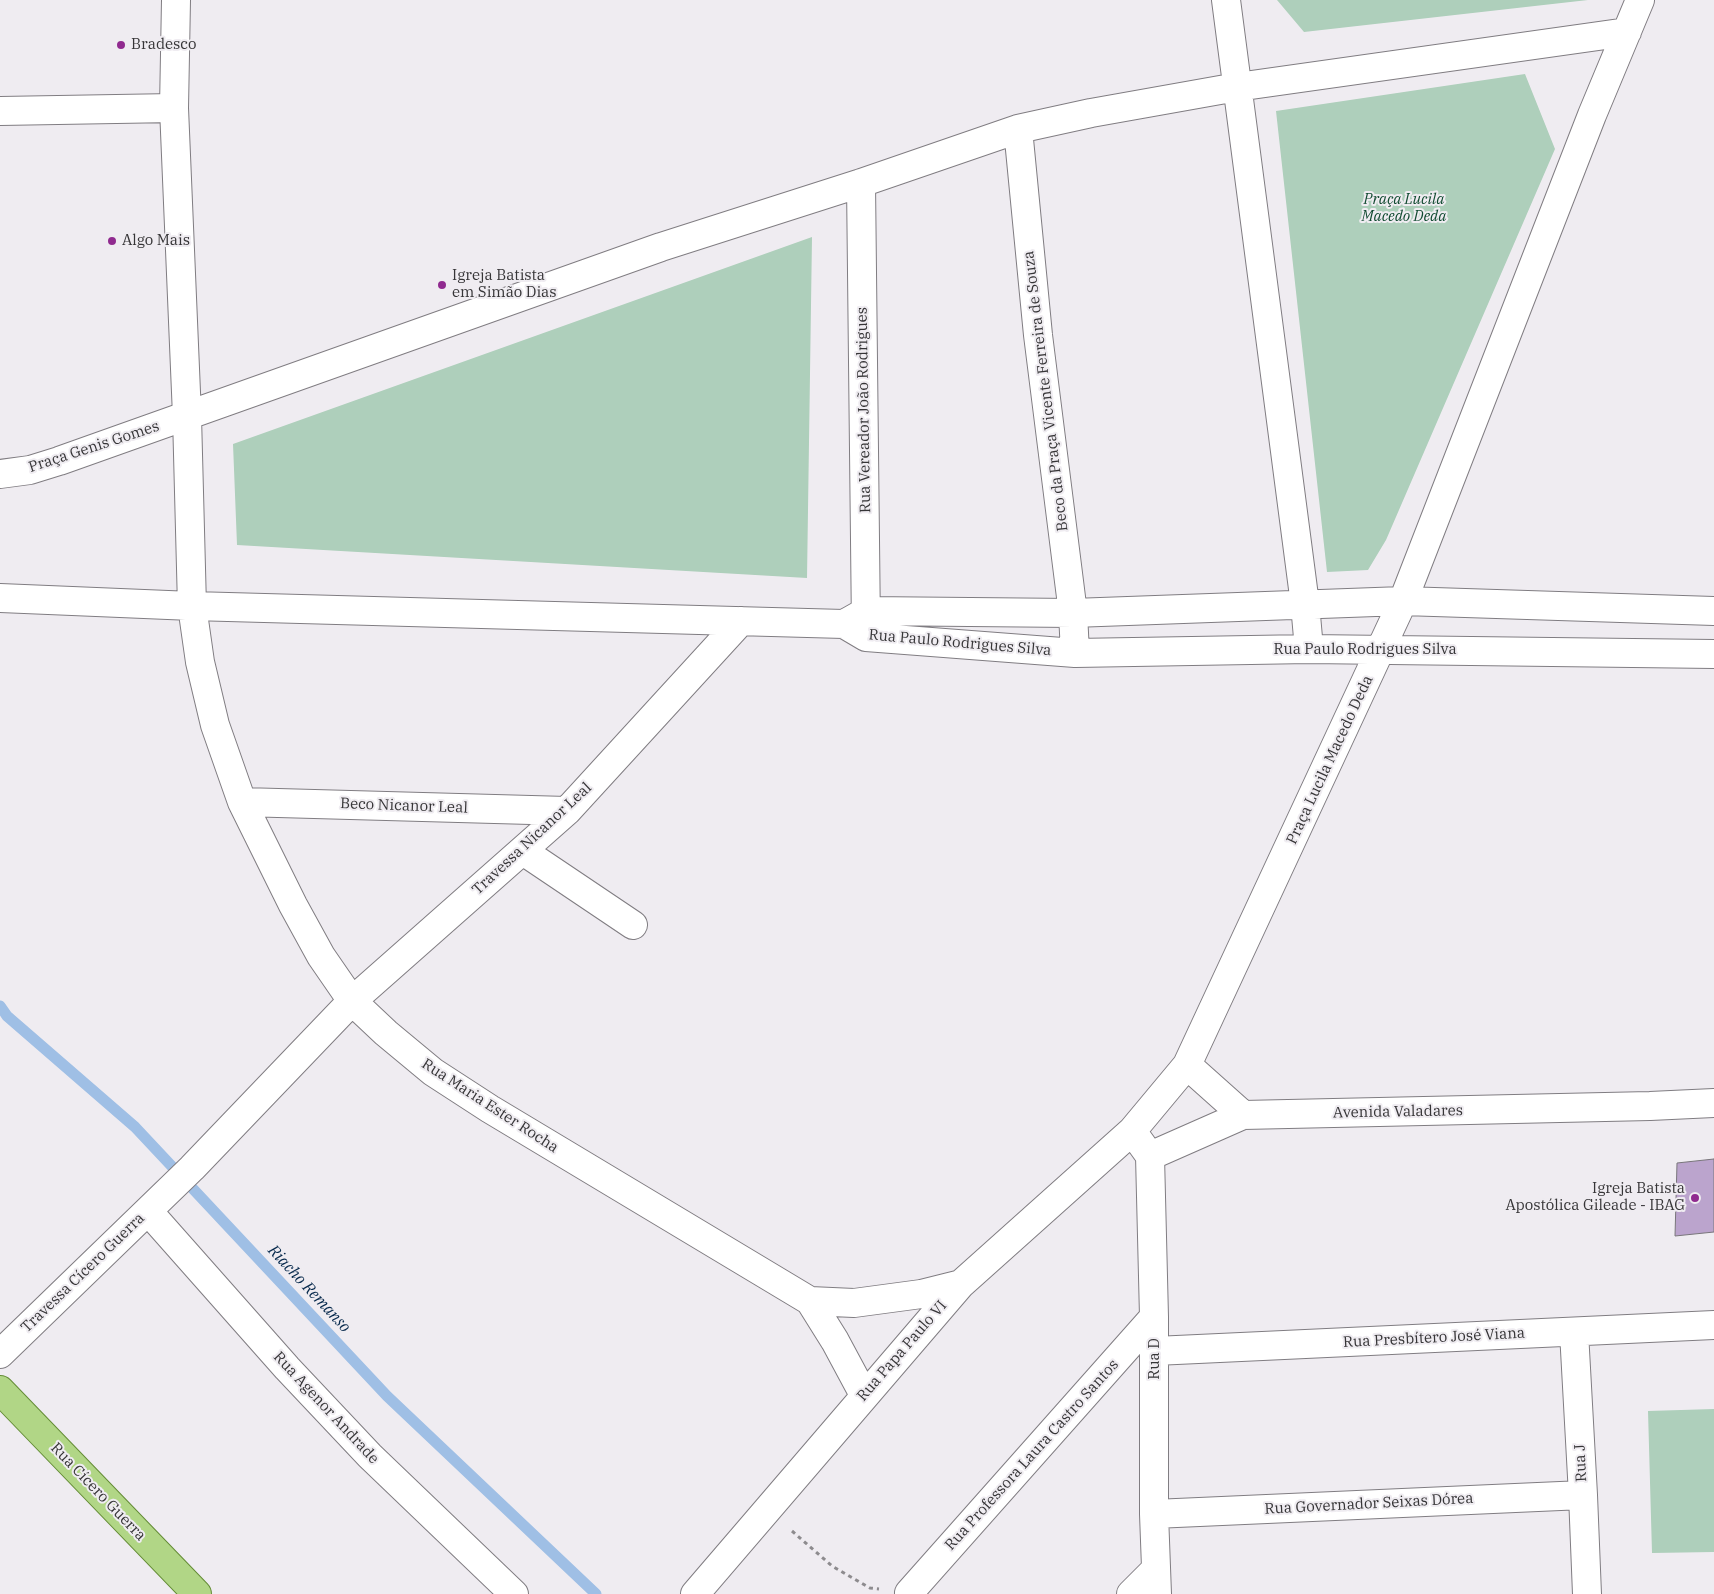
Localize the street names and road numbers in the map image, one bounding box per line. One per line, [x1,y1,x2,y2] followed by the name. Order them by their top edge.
[1020,250,1072,532] street label: Beco da Praça Vicente Ferreira de Souza
[853,307,875,513] street label: Rua Vereador João Rodrigues
[26,417,162,477] street label: Praça Genis Gomes
[868,626,1052,660] street label: Rua Paulo Rodrigues Silva
[1273,641,1457,659] street label: Rua Paulo Rodrigues Silva
[1283,673,1377,847] street label: Praça Lucila Macedo Deda
[469,779,595,899] street label: Travessa Nicanor Leal
[340,795,468,817] street label: Beco Nicanor Leal
[418,1055,562,1157] street label: Rua Maria Ester Rocha
[1333,1102,1463,1122] street label: Avenida Valadares
[18,1209,148,1337] street label: Travessa Cícero Guerra
[853,1297,951,1405] street label: Rua Papa Paulo VI
[1343,1324,1525,1352] street label: Rua Presbítero José Viana
[1146,1338,1164,1380] street label: Rua D
[269,1348,383,1468] street label: Rua Agenor Andrade
[941,1356,1123,1554] street label: Rua Professora Laura Castro Santos
[47,1439,149,1545] street label: Rua Cícero Guerra
[1571,1444,1591,1482] street label: Rua J
[1264,1490,1474,1518] street label: Rua Governador Seixas Dórea

